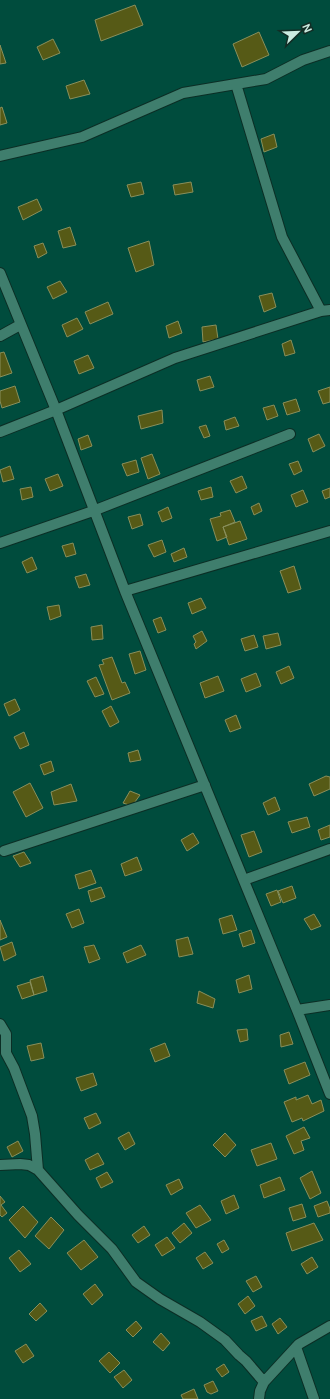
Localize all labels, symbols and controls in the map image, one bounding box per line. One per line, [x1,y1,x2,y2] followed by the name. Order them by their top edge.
[278,12,318,52] north arrow
[299,22,315,35] text: N

